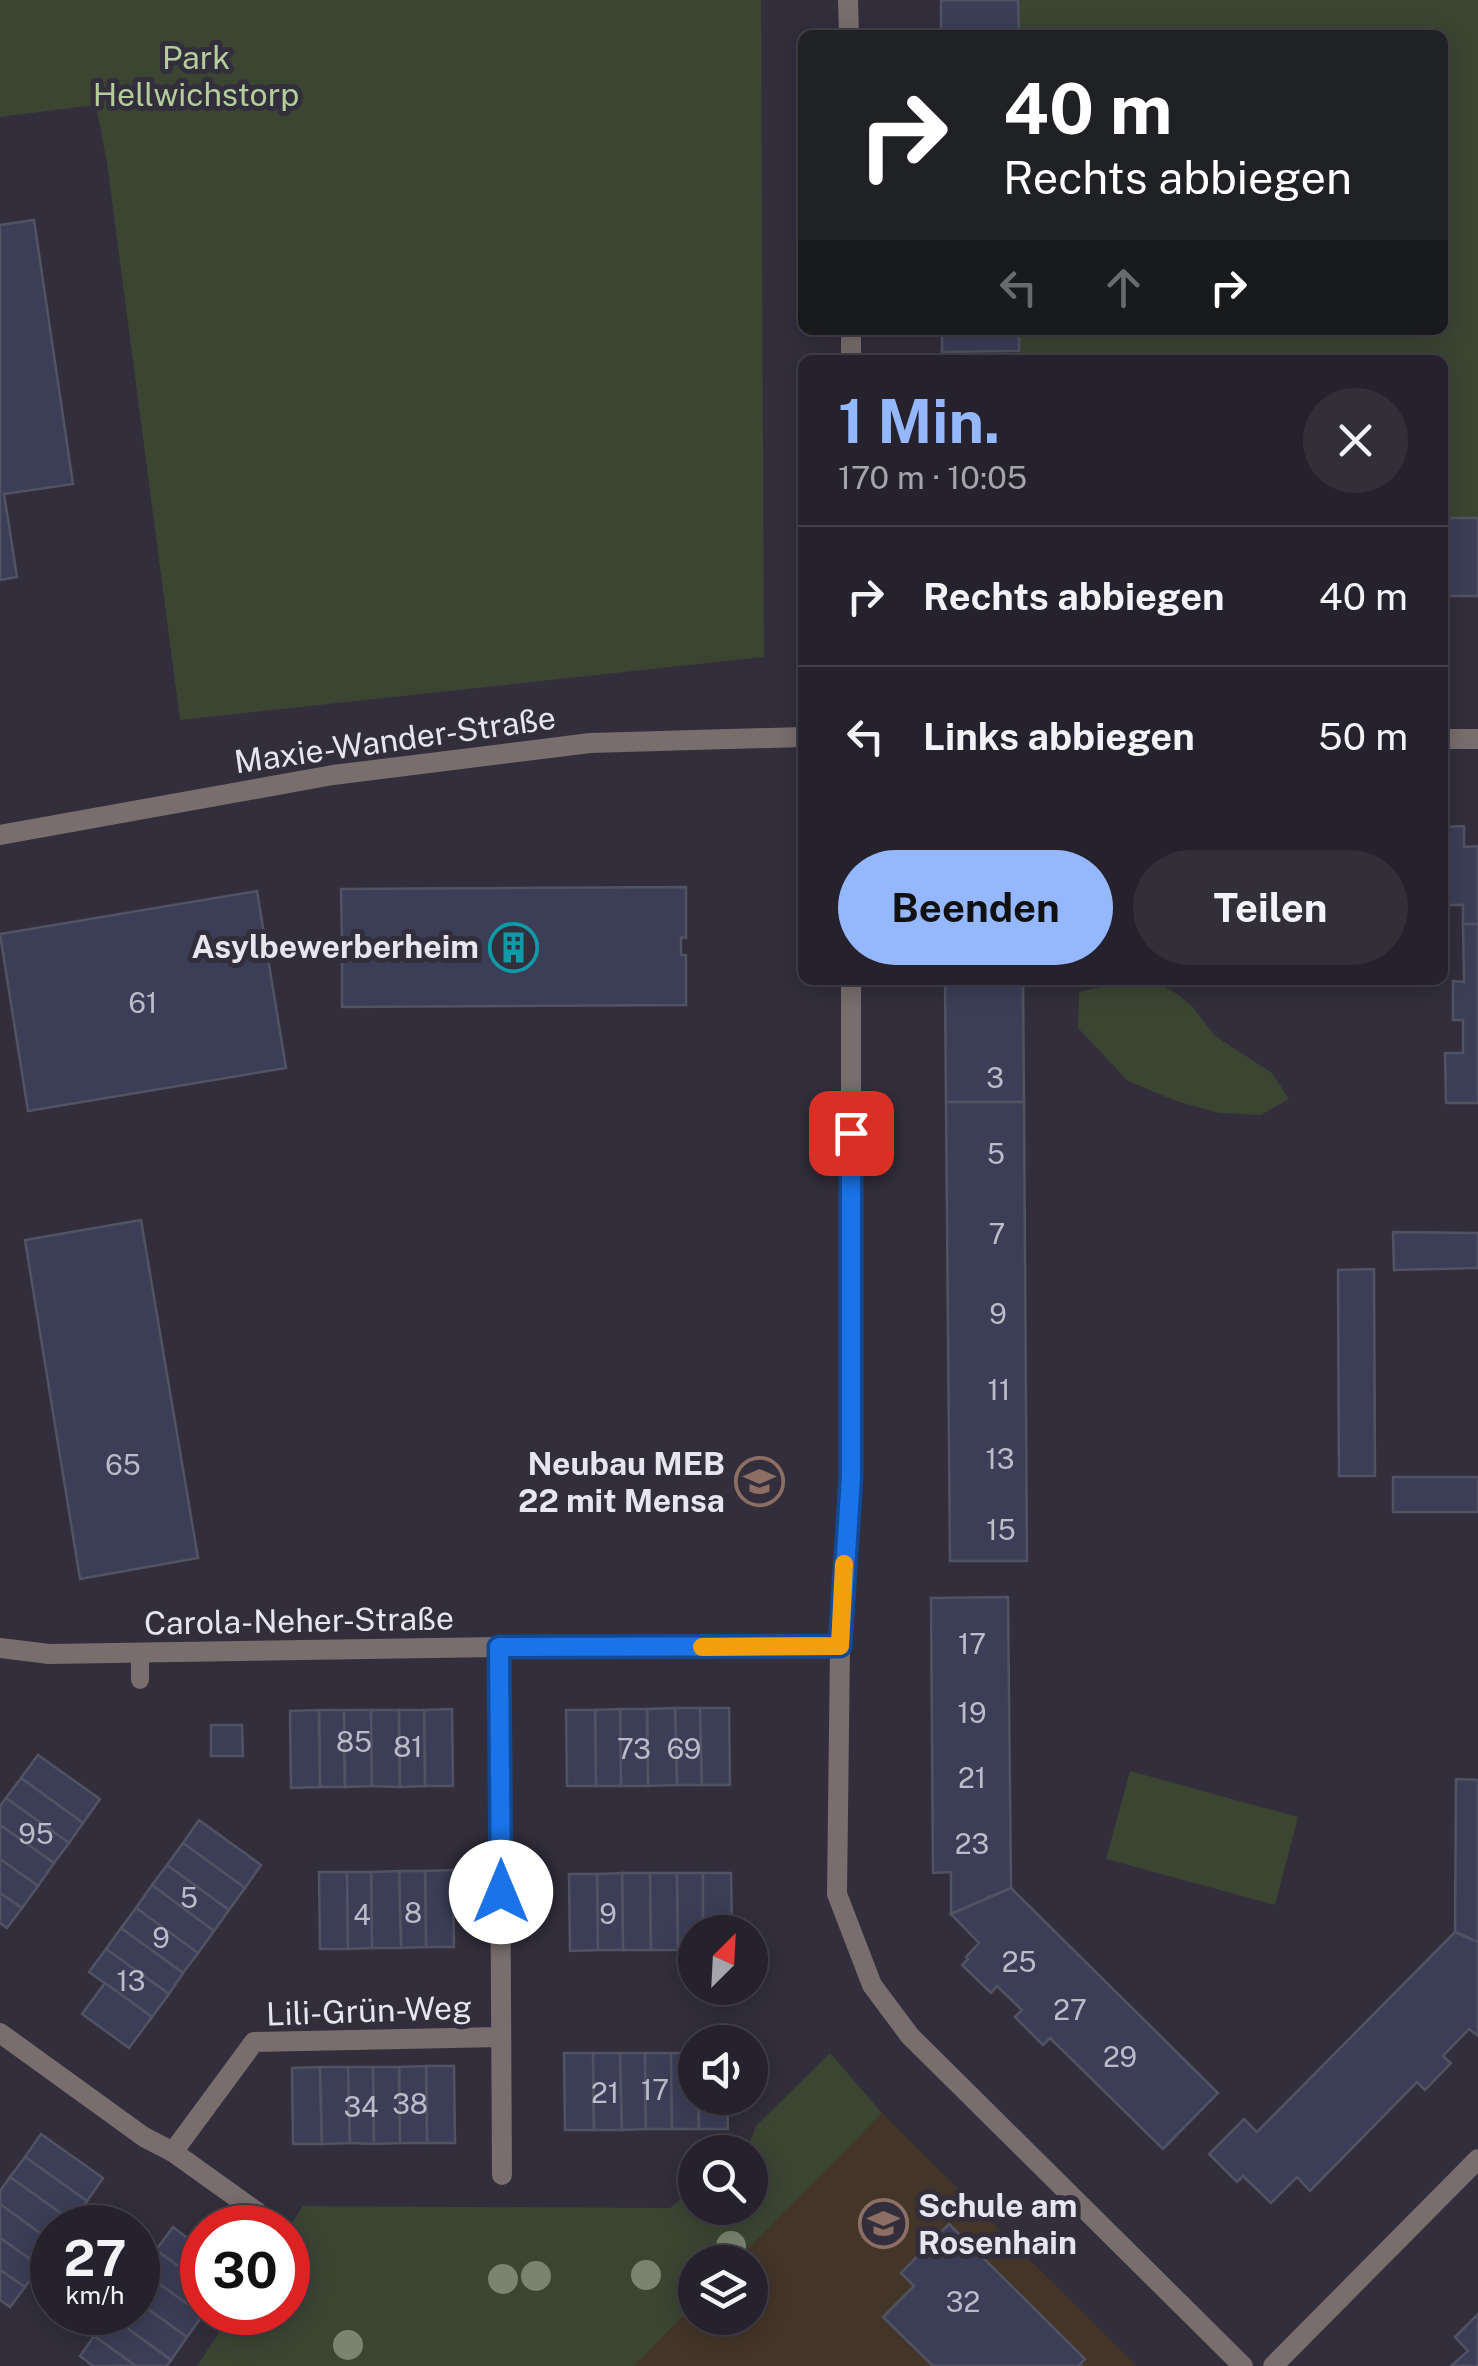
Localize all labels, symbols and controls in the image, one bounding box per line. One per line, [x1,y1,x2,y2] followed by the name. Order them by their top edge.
[93,39,299,113] park label: Park Hellwichstorp
[1003,67,1173,150] text: 40 m
[838,70,968,200] icon: right
[1003,151,1352,204] text: Rechts abbiegen
[991,260,1046,315] icon: left
[1096,260,1151,315] icon: ahead
[1201,260,1256,315] icon: right
[838,386,1000,457] text: 1 Min.
[1303,388,1408,493] button: close
[838,459,1027,496] text: 170 m · 10:05
[838,569,893,624] icon: right
[923,574,1225,619] text: Rechts abbiegen
[1319,574,1408,619] text: 40 m
[232,699,558,780] street label: Maxie-Wander-Straße
[838,709,893,764] icon: left
[923,714,1195,759] text: Links abbiegen
[1318,714,1408,759] text: 50 m
[838,850,1113,965] button: Beenden
[1133,850,1408,965] button: Teilen
[488,921,540,973] building icon: Asylbewerberheim
[191,928,479,965] place label: Asylbewerberheim
[129,986,157,1019] house number: 61
[986,1061,1004,1094] house number: 3
[809,1091,894,1176] pin
[824,1106,879,1161] icon: arrive
[987,1137,1005,1170] house number: 5
[989,1217,1005,1250] house number: 7
[989,1297,1007,1330] house number: 9
[988,1373,1010,1406] house number: 11
[985,1442,1015,1475] house number: 13
[518,1445,725,1519] place label: Neubau MEB 22 mit Mensa
[105,1448,141,1481] house number: 65
[734,1456,786,1508] school or university icon: Neubau MEB 22 mit Mensa
[986,1513,1016,1546] house number: 15
[144,1599,454,1642] street label: Carola-Neher-Straße
[958,1627,986,1660] house number: 17
[958,1696,986,1729] house number: 19
[336,1725,372,1758] house number: 85
[393,1730,423,1763] house number: 81
[617,1732,651,1765] house number: 73
[667,1732,701,1765] house number: 69
[958,1761,986,1794] house number: 21
[18,1817,54,1850] house number: 95
[955,1827,989,1860] house number: 23
[449,1840,553,1944] position arrow
[180,1881,198,1914] house number: 5
[404,1896,422,1929] house number: 8
[599,1897,617,1930] house number: 9
[353,1898,371,1931] house number: 4
[678,1915,768,2005] north arrow
[678,1915,768,2335] map controls
[152,1921,170,1954] house number: 9
[1002,1945,1036,1978] house number: 25
[116,1964,146,1997] house number: 13
[265,1988,473,2033] street label: Lili-Grün-Weg
[1053,1993,1087,2026] house number: 27
[678,2025,768,2115] button: sound
[1103,2040,1137,2073] house number: 29
[641,2073,669,2106] house number: 17
[591,2076,619,2109] house number: 21
[392,2087,428,2120] house number: 38
[343,2090,379,2123] house number: 34
[678,2135,768,2225] button: search
[918,2187,1077,2261] place label: Schule am Rosenhain
[857,2198,909,2250] school or university icon: Schule am Rosenhain
[180,2205,310,2335] speed limit sign: 30
[63,2228,127,2287] text: 27
[678,2245,768,2335] button: layers
[66,2280,124,2310] text: km/h
[946,2285,980,2318] house number: 32

